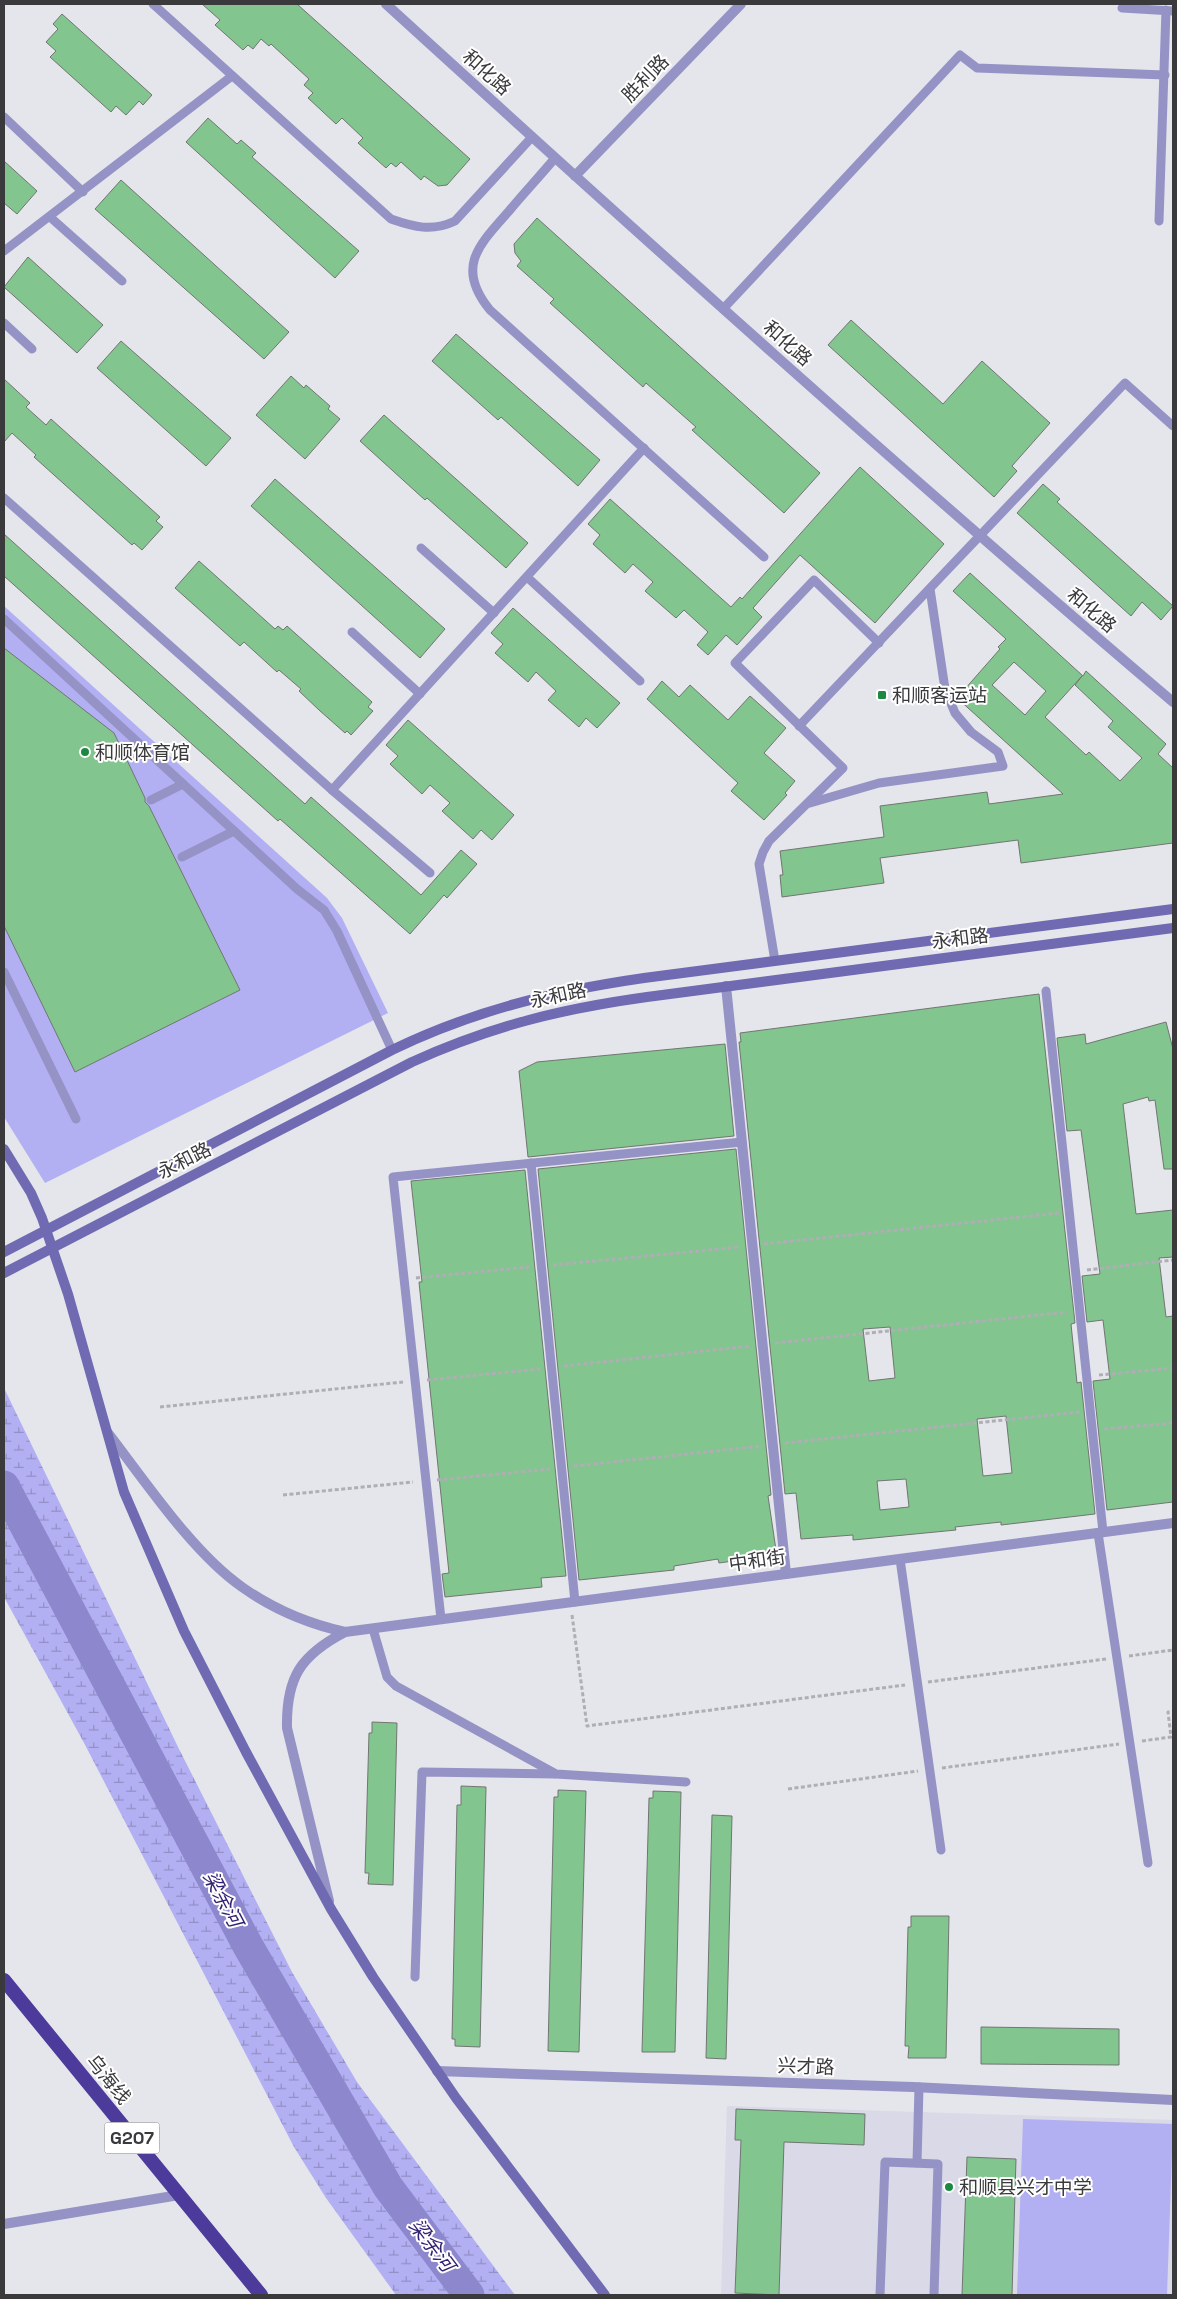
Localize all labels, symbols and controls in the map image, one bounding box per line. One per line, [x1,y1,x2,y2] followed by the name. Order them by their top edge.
[457,44,516,101] street label: 和化路
[617,49,674,108] street label: 胜利路
[758,315,817,372] street label: 和化路
[1062,582,1122,638] street label: 和化路
[892,683,987,708] place label: 和顺客运站
[876,689,888,701] marker: 和顺客运站
[95,740,190,765] place label: 和顺体育馆
[79,746,91,758] marker: 和顺体育馆
[930,923,990,954] street label: 永和路
[528,977,589,1014] street label: 永和路
[153,1136,215,1185] street label: 永和路
[727,1544,787,1577] street label: 中和街
[197,1866,250,1935] water label: 梁余河
[81,2049,136,2109] street label: 乌海线
[777,2053,835,2080] street label: 兴才路
[104,2122,160,2154] road number: G207
[959,2175,1092,2200] place label: 和顺县兴才中学
[943,2181,955,2193] marker: 和顺县兴才中学
[404,2213,463,2280] water label: 梁余河

